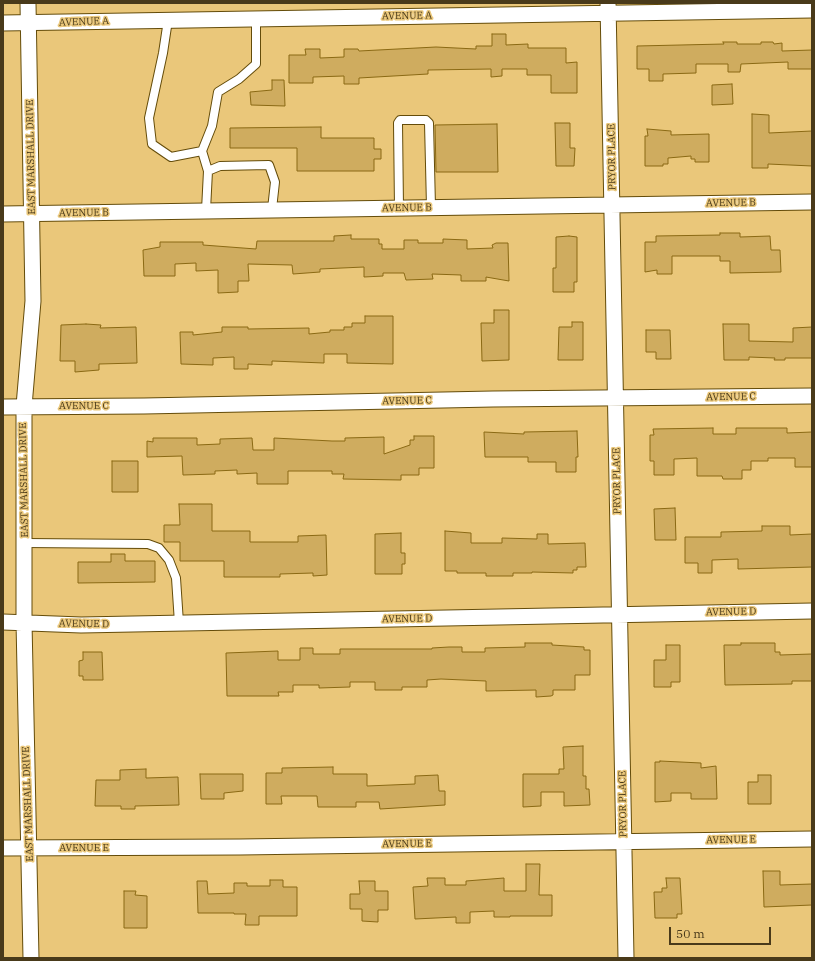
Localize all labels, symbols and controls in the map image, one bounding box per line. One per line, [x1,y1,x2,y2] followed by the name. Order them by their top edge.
[382,10,432,22] street label: AVENUE A
[59,15,109,29] street label: AVENUE A
[24,99,38,215] street label: EAST MARSHALL DRIVE
[605,124,619,190] street label: PRYOR PLACE
[706,197,756,209] street label: AVENUE B
[382,202,432,214] street label: AVENUE B
[59,207,109,219] street label: AVENUE B
[706,391,756,403] street label: AVENUE C
[382,395,432,407] street label: AVENUE C
[59,400,109,412] street label: AVENUE C
[17,422,31,538] street label: EAST MARSHALL DRIVE
[610,448,624,514] street label: PRYOR PLACE
[706,606,756,618] street label: AVENUE D
[382,613,432,625] street label: AVENUE D
[59,618,109,630] street label: AVENUE D
[20,746,36,862] street label: EAST MARSHALL DRIVE
[616,771,630,837] street label: PRYOR PLACE
[706,834,756,846] street label: AVENUE E
[382,838,432,850] street label: AVENUE E
[59,842,109,854] street label: AVENUE E
[671,919,773,945] scale bar
[676,926,705,941] text: 50 m

